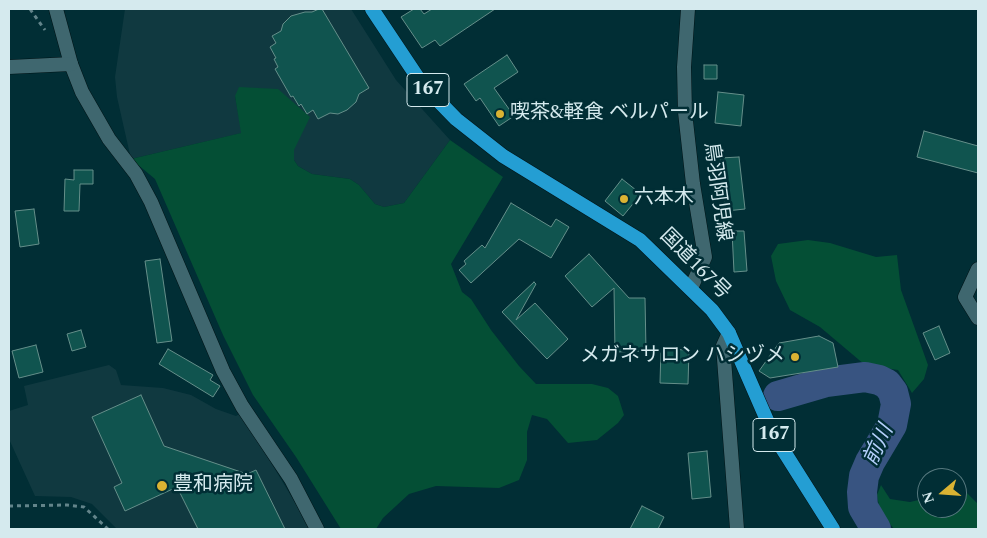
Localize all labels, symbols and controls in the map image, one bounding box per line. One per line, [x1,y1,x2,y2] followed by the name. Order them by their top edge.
[407,74,449,106] road number: 167
[510,102,709,126] place label: 喫茶&軽食 ベルパール
[494,108,506,120] marker: 喫茶&軽食 ベルパール
[697,141,735,243] street label: 鳥羽阿児線
[634,187,694,211] place label: 六本木
[618,193,630,205] marker: 六本木
[654,225,734,305] street label: 国道167号
[580,345,785,369] place label: メガネサロン ハシヅメ
[789,351,801,363] marker: メガネサロン ハシヅメ
[753,418,795,452] road number: 167
[860,422,900,470] water label: 前川
[917,468,967,518] north arrow
[173,474,253,498] place label: 豊和病院
[155,479,169,493] marker: 豊和病院
[916,489,940,506] text: N

